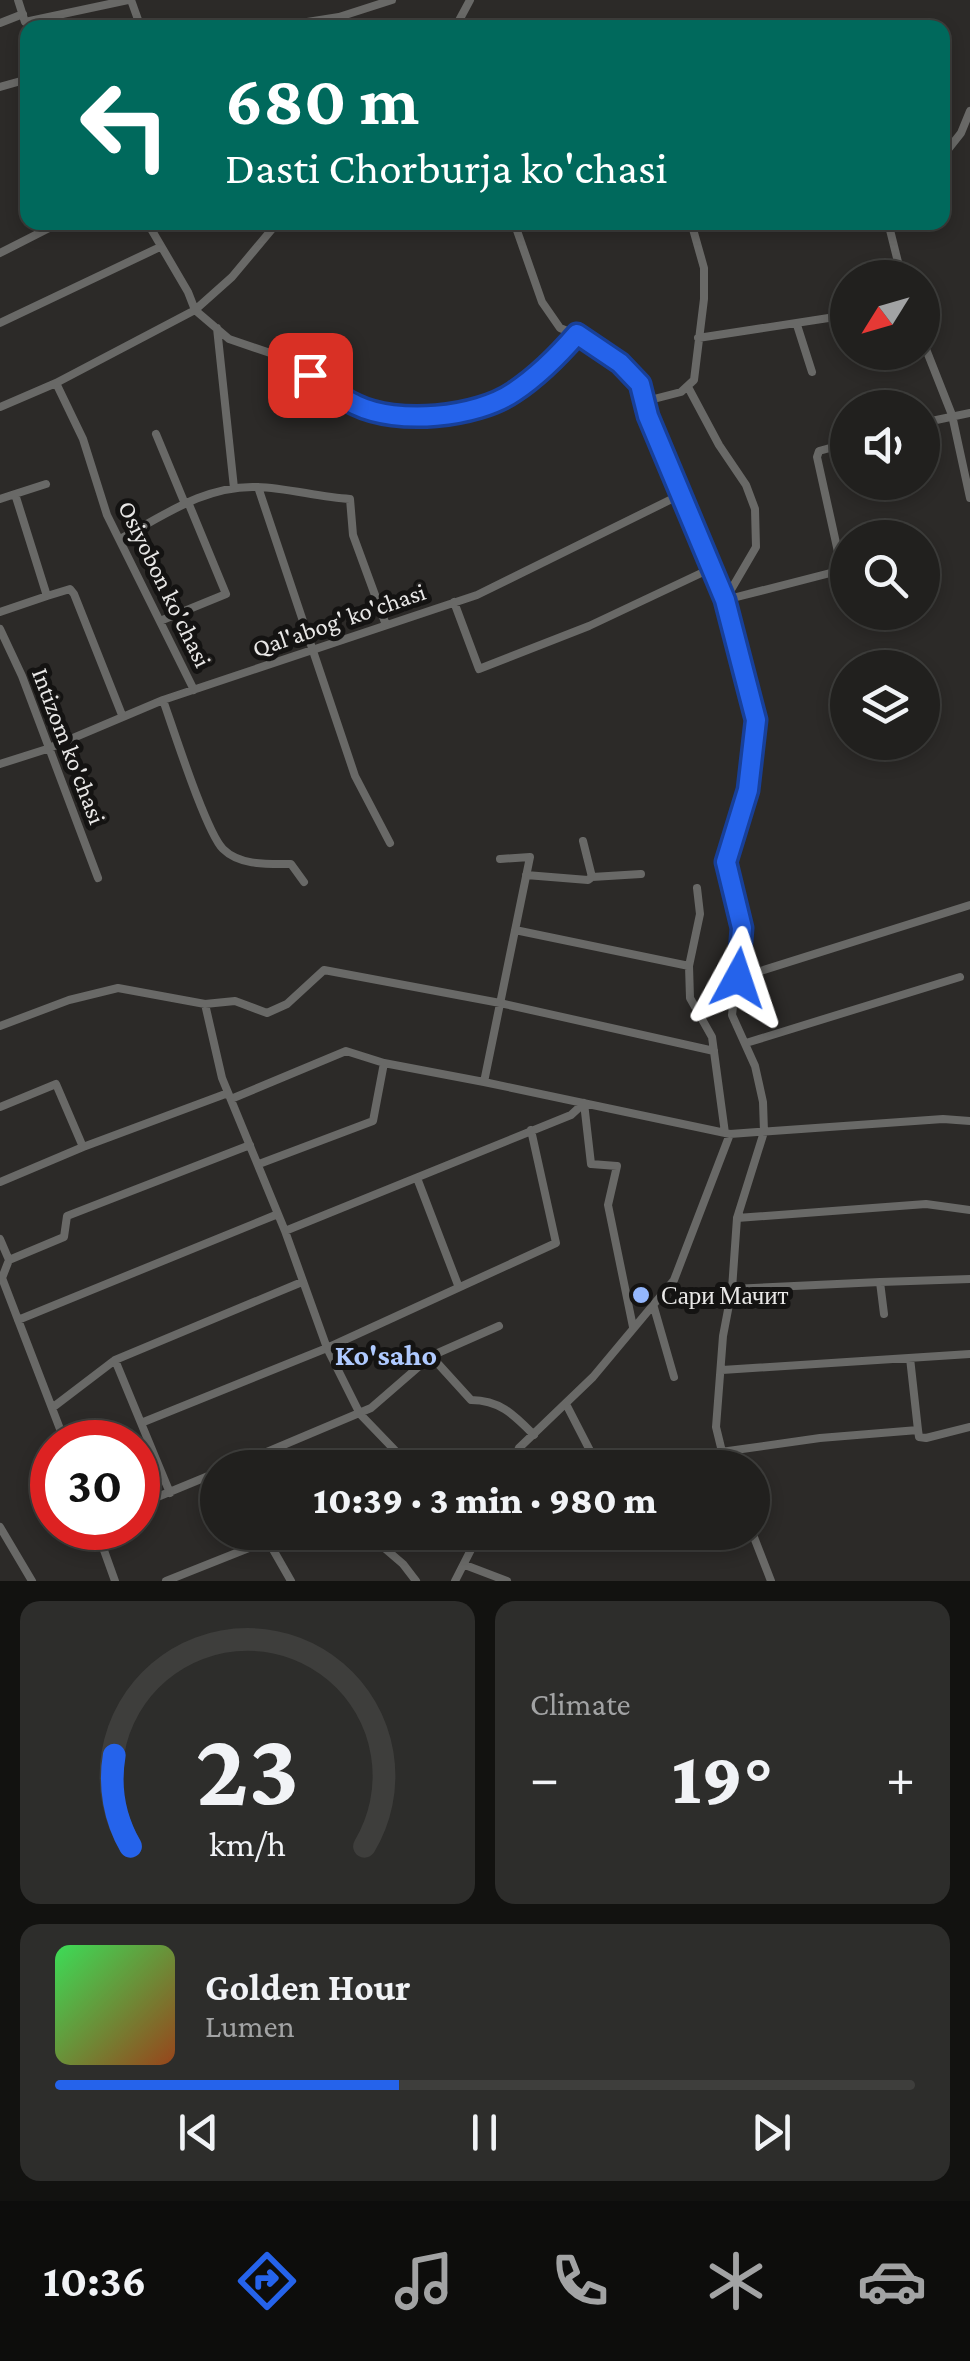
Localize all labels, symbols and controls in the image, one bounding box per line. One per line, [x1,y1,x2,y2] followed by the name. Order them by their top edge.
[60,60,190,190] icon: left
[225,61,419,139] text: 680 m
[225,143,667,193] text: Dasti Chorburja ko'chasi
[830,260,940,370] north arrow
[830,260,940,760] map controls
[268,333,353,418] pin
[283,348,338,403] icon: arrive
[830,390,940,500] button: sound
[112,496,217,672] street label: Osiyobon ko'chasi
[830,520,940,630] button: search
[249,578,429,663] street label: Qal'abog' ko'chasi
[830,650,940,760] button: layers
[27,664,111,828] street label: Intizom ko'chasi
[686,926,790,1030] position arrow
[661,1282,789,1309] place label: Сари Мачит
[630,1284,652,1306] marker: Сари Мачит
[335,1338,437,1371] district label: Ko'saho
[30,1420,160,1550] speed limit sign: 30
[313,1479,657,1521] text: 10:39 · 3 min · 980 m
[530,1686,631,1722] text: Climate
[196,1711,299,1826] text: 23
[672,1736,773,1819] text: 19°
[530,1747,559,1808] text: −
[886,1747,915,1808] text: +
[209,1824,286,1864] text: km/h
[205,1966,411,2008] text: Golden Hour
[205,2008,295,2044] text: Lumen
[171,2105,226,2160] icon: previous
[457,2105,512,2160] icon: pause
[744,2105,799,2160] icon: next
[232,2246,302,2316] icon: directions
[389,2246,459,2316] icon: music
[545,2246,615,2316] icon: phone
[701,2246,771,2316] icon: climate
[857,2246,927,2316] icon: car
[43,2256,146,2306] text: 10:36

